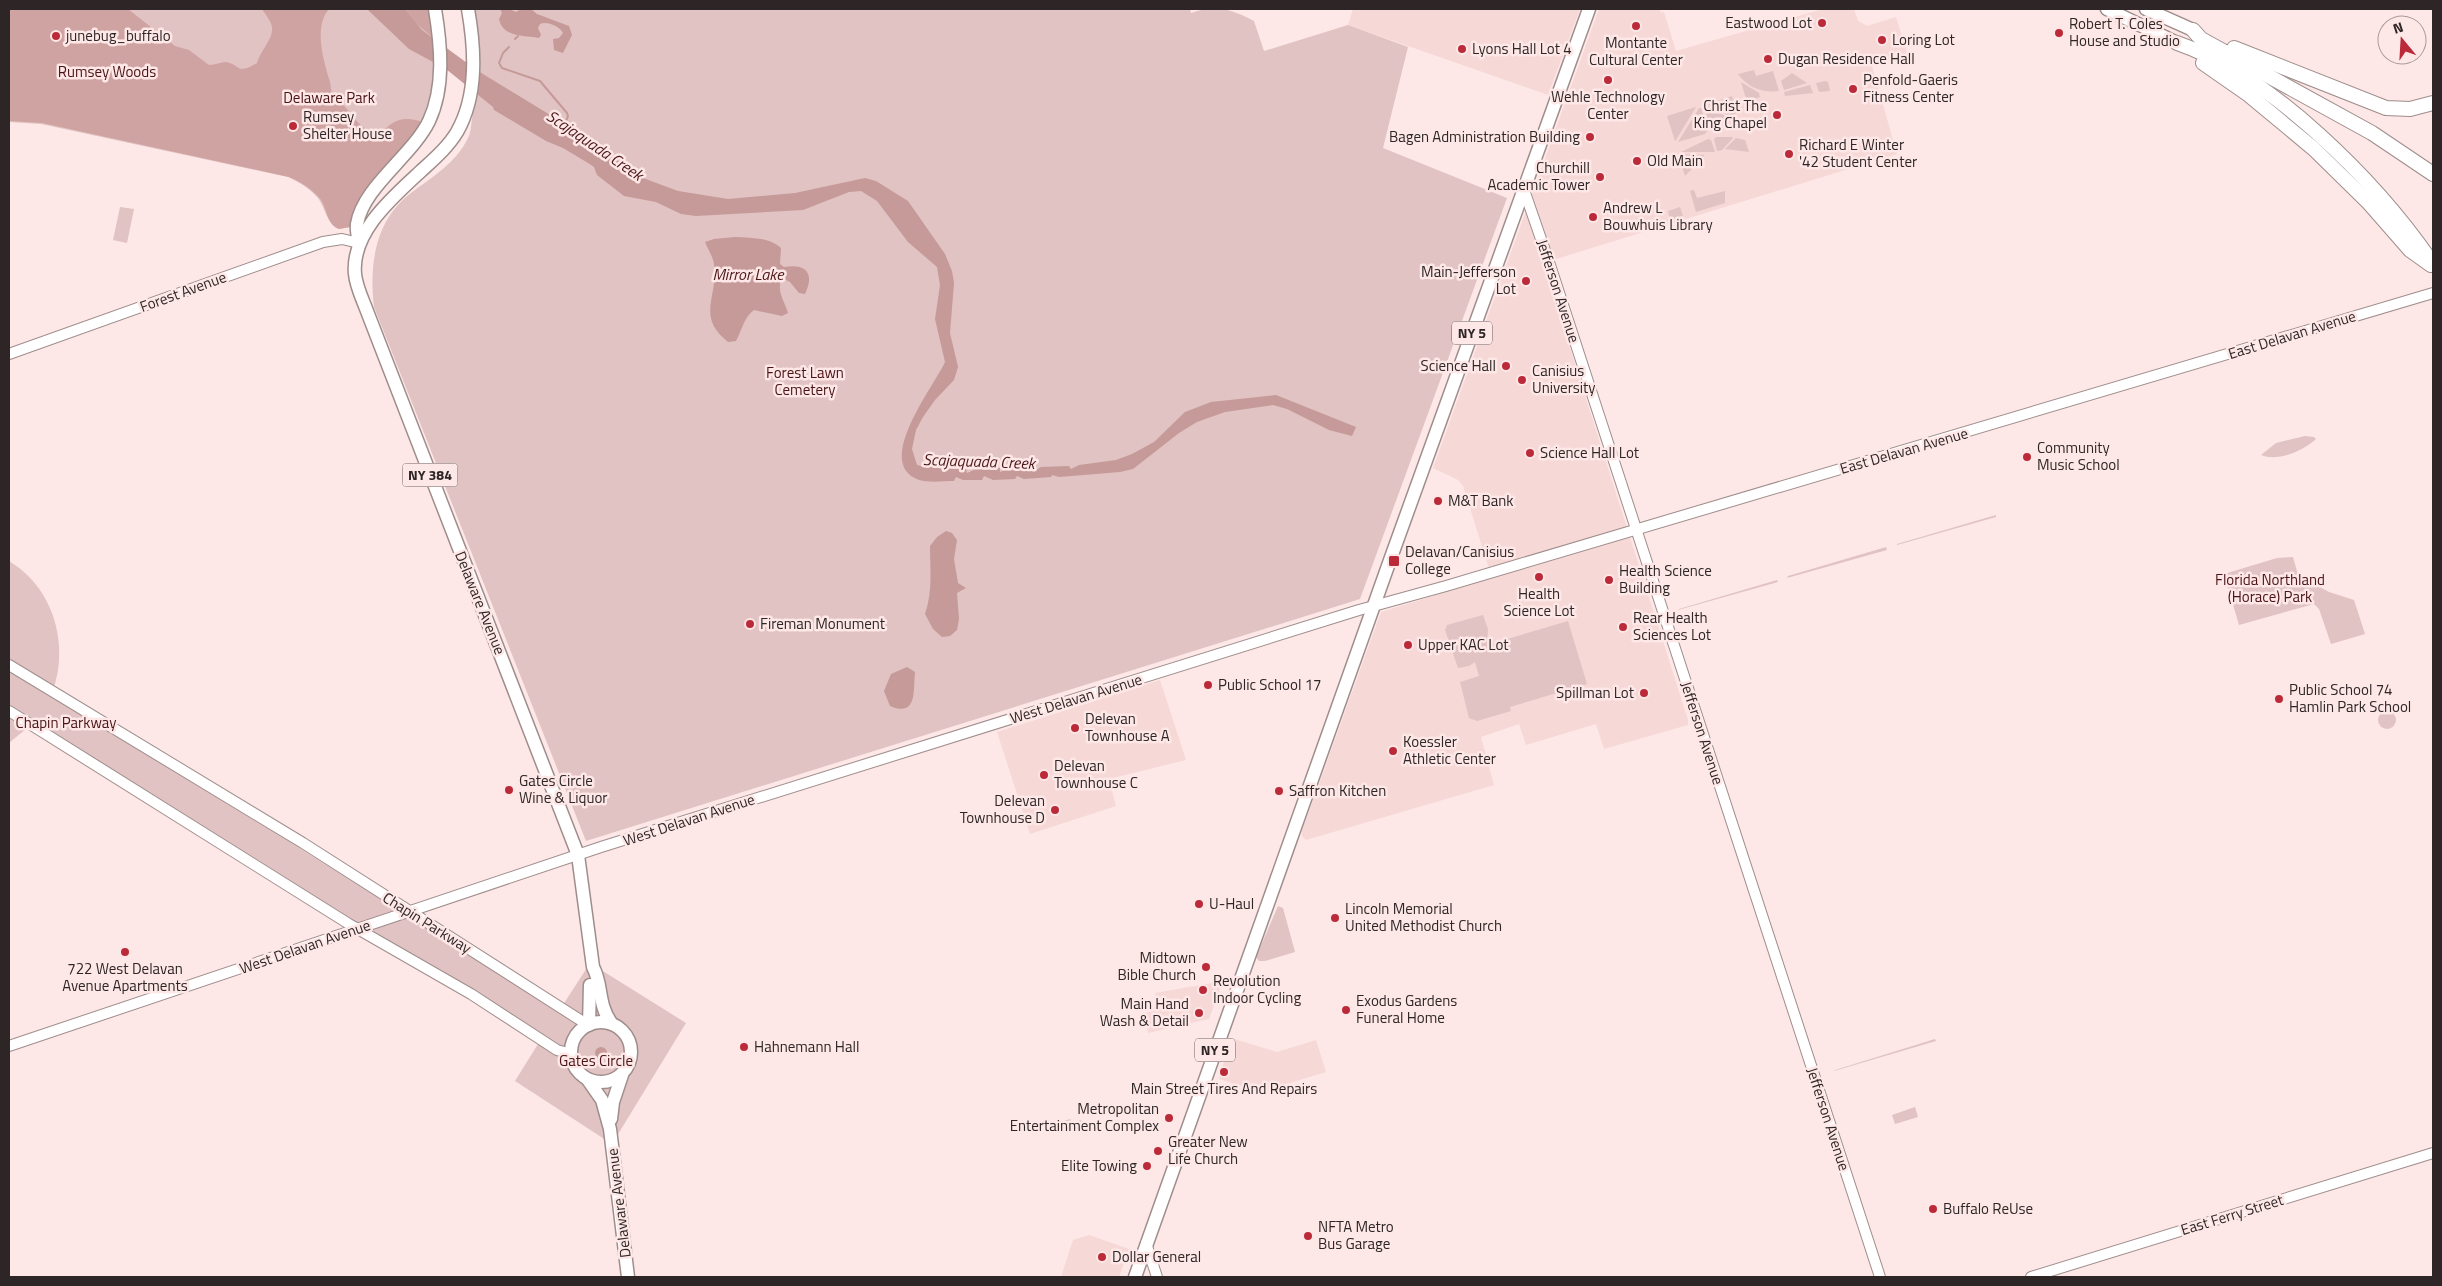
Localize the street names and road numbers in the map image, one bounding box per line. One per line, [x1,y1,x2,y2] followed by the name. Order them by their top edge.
[1531,236,1586,346] street label: Jefferson Avenue
[136,265,229,318] street label: Forest Avenue
[2225,304,2359,365] street label: East Delavan Avenue
[1452,322,1492,344] road number: NY 5
[1837,421,1971,480] street label: East Delavan Avenue
[402,464,458,486] road number: NY 384
[449,548,512,658] street label: Delaware Avenue
[1007,667,1145,730] street label: West Delavan Avenue
[1675,678,1730,788] street label: Jefferson Avenue
[620,787,758,852] street label: West Delavan Avenue
[378,886,476,959] street label: Chapin Parkway
[236,913,373,980] street label: West Delavan Avenue
[1195,1038,1235,1062] road number: NY 5
[1801,1064,1856,1174] street label: Jefferson Avenue
[600,1147,637,1259] street label: Delaware Avenue
[2178,1188,2287,1241] street label: East Ferry Street

